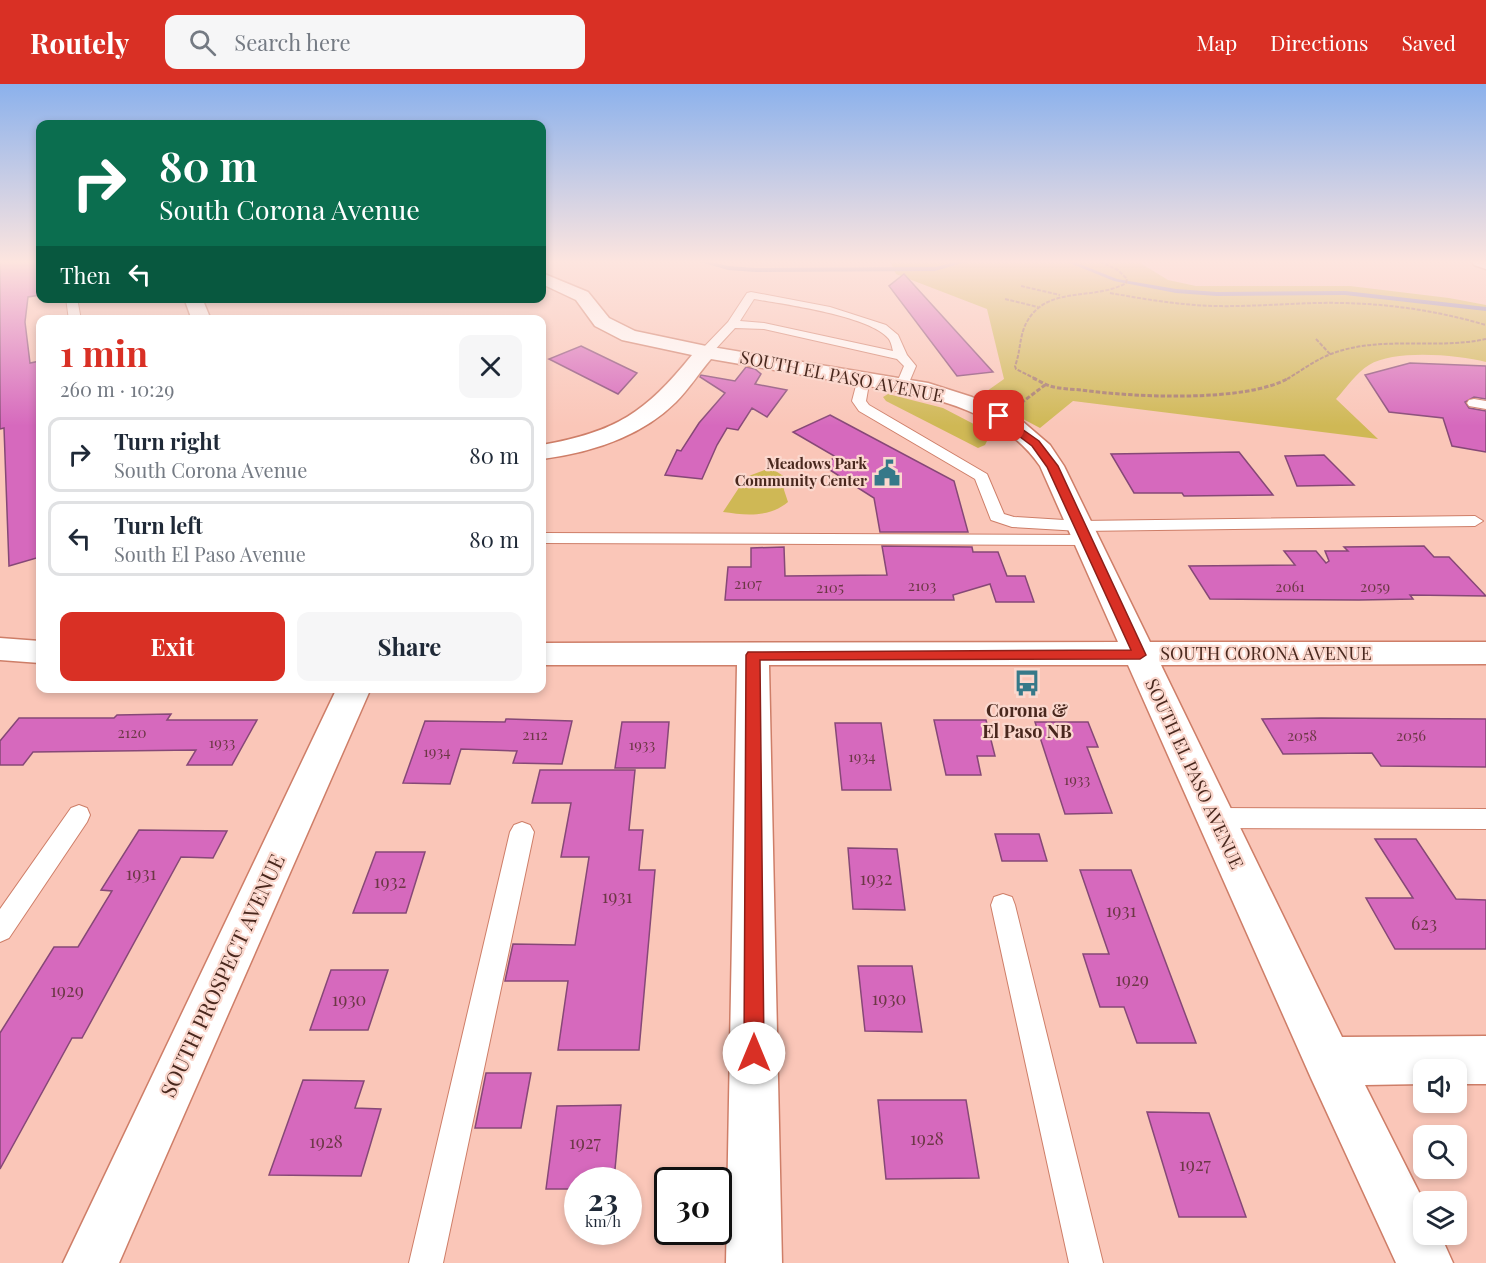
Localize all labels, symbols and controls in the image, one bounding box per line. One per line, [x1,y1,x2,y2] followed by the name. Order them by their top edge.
[165,15,585,69] search box
[30,24,129,61] text: Routely
[186,26,219,59] icon: search
[234,27,351,57] text: Search here
[1196,28,1237,56] text: Map
[1270,28,1368,56] text: Directions
[1401,28,1456,56] text: Saved
[159,137,257,193] text: 80 m
[60,144,138,222] icon: right
[159,191,420,227] text: South Corona Avenue
[123,258,156,291] icon: left
[60,260,111,290] text: Then
[60,328,148,376] text: 1 min
[459,335,522,398] button: close
[738,344,946,408] street label: SOUTH EL PASO AVENUE
[60,375,174,402] text: 260 m · 10:29
[973,390,1024,441] pin
[982,399,1015,432] icon: arrive
[114,426,220,456] text: Turn right
[63,438,96,471] icon: right
[469,440,519,470] text: 80 m
[735,453,867,490] place label: Meadows Park Community Center
[114,456,307,483] text: South Corona Avenue
[872,458,902,488] public building icon: Meadows Park Community Center
[114,510,203,540] text: Turn left
[63,522,96,555] icon: left
[469,524,519,554] text: 80 m
[114,540,306,567] text: South El Paso Avenue
[734,573,762,593] house number: 2107
[908,575,936,595] house number: 2103
[1275,576,1305,596] house number: 2061
[1360,576,1390,596] house number: 2059
[816,577,844,597] house number: 2105
[60,612,285,681] button: Exit
[297,612,522,681] button: Share
[1160,641,1372,665] street label: SOUTH CORONA AVENUE
[1012,668,1042,698] bus stop icon: Corona & El Paso NB
[1140,675,1250,873] street label: SOUTH EL PASO AVENUE
[982,698,1072,743] place label: Corona & El Paso NB
[118,722,146,742] house number: 2120
[522,724,548,744] house number: 2112
[1287,725,1317,745] house number: 2058
[1396,725,1426,745] house number: 2056
[209,732,236,752] house number: 1933
[629,734,656,754] house number: 1933
[423,741,451,761] house number: 1934
[848,746,876,766] house number: 1934
[1064,769,1091,789] house number: 1933
[153,849,290,1101] street label: SOUTH PROSPECT AVENUE
[126,861,157,885] house number: 1931
[860,866,892,890] house number: 1932
[374,869,406,893] house number: 1932
[602,884,633,908] house number: 1931
[1106,898,1137,922] house number: 1931
[1411,911,1437,935] house number: 623
[1115,967,1149,991] house number: 1929
[50,978,84,1002] house number: 1929
[872,986,906,1010] house number: 1930
[332,987,366,1011] house number: 1930
[722,1021,786,1085] position arrow
[1413,1059,1467,1245] map controls
[1413,1059,1467,1113] button: sound
[1413,1125,1467,1179] button: search
[910,1126,944,1150] house number: 1928
[309,1129,343,1153] house number: 1928
[569,1130,602,1154] house number: 1927
[1179,1152,1212,1176] house number: 1927
[654,1167,732,1245] speed limit sign: 30
[588,1179,618,1219] text: 23
[1413,1191,1467,1245] button: layers
[585,1211,621,1231] text: km/h

